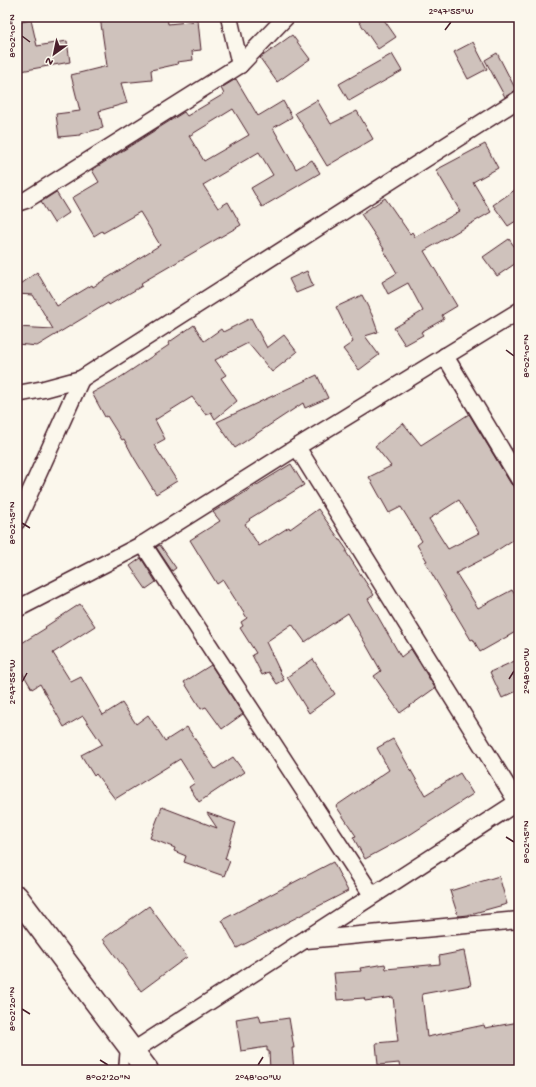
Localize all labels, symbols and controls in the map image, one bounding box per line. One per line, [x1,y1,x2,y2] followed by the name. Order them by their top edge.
[428,6,474,18] text: 2°47'55"W
[7,14,19,58] text: 8°02'10"N
[34,34,74,74] north arrow
[43,54,56,68] text: N
[521,334,533,378] text: 8°02'10"N
[7,501,19,545] text: 8°02'15"N
[521,647,533,694] text: 2°48'00"W
[7,659,19,705] text: 2°47'55"W
[521,820,533,864] text: 8°02'15"N
[7,986,19,1031] text: 8°02'20"N
[86,1072,131,1084] text: 8°02'20"N
[235,1072,282,1084] text: 2°48'00"W

